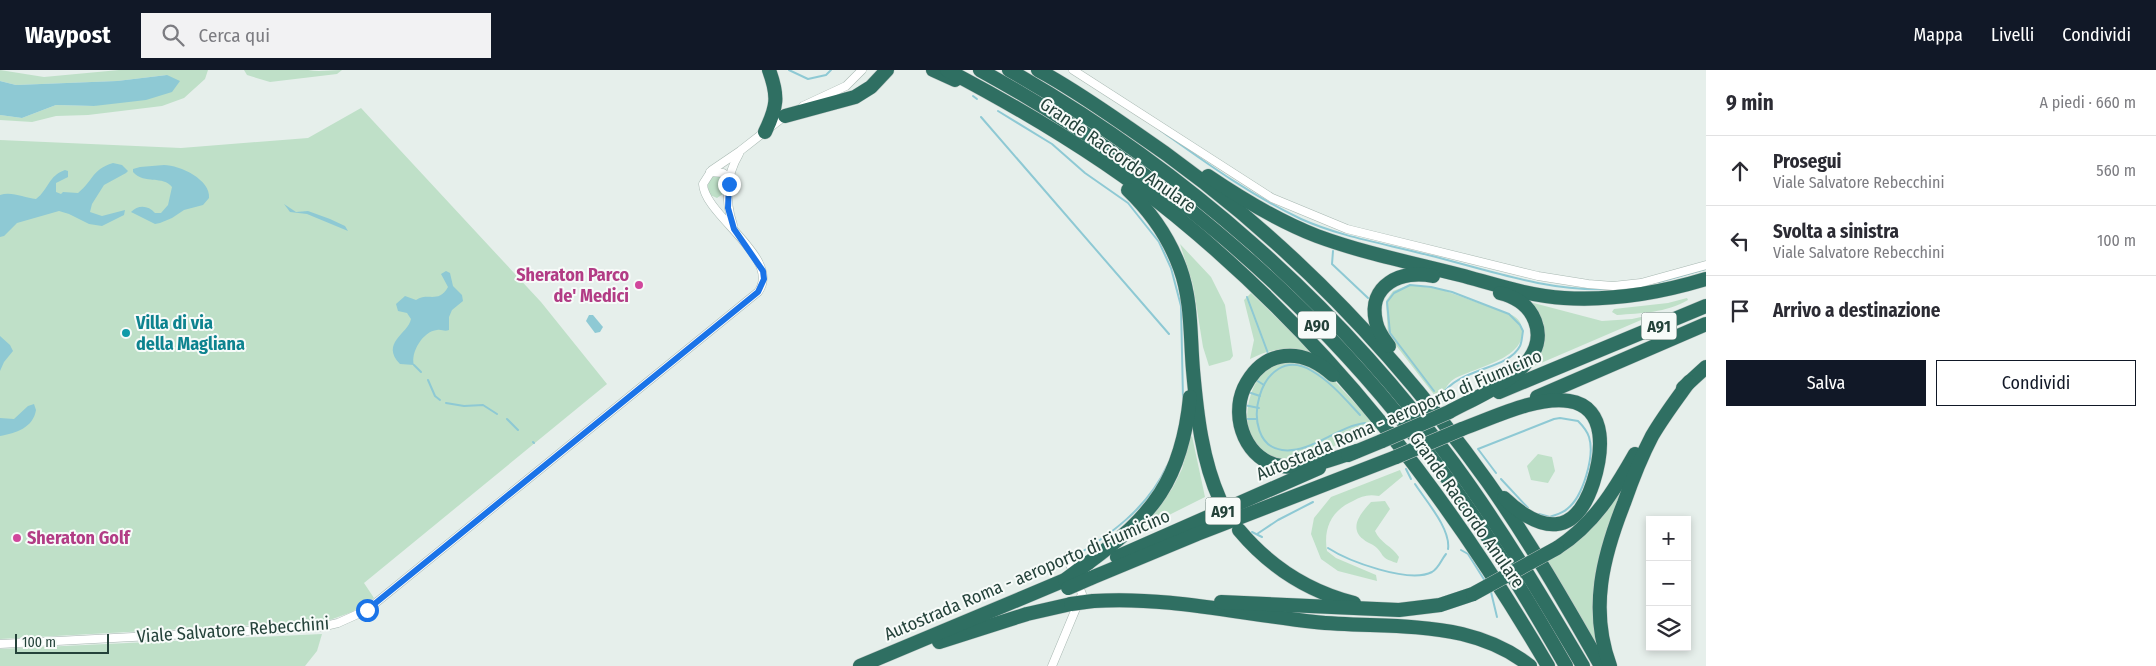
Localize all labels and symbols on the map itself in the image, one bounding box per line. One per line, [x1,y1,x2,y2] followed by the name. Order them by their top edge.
[1036,93,1200,217] street label: Grande Raccordo Anulare
[718,173,741,196] route end
[516,264,629,307] place label: Sheraton Parco de' Medici
[633,279,645,291] marker: Sheraton Parco de' Medici
[135,312,245,355] place label: Villa di via della Magliana
[1298,312,1336,338] road number: A90
[1642,312,1676,340] road number: A91
[120,327,132,339] marker: Villa di via della Magliana
[1253,345,1545,485] street label: Autostrada Roma - aeroporto di Fiumicino
[1405,428,1529,592] street label: Grande Raccordo Anulare
[1206,498,1240,524] road number: A91
[881,505,1173,645] street label: Autostrada Roma - aeroporto di Fiumicino
[27,527,132,549] place label: Sheraton Golf
[11,532,23,544] marker: Sheraton Golf
[356,599,379,622] route start
[136,612,330,648] street label: Viale Salvatore Rebecchini
[15,631,109,654] scale bar

